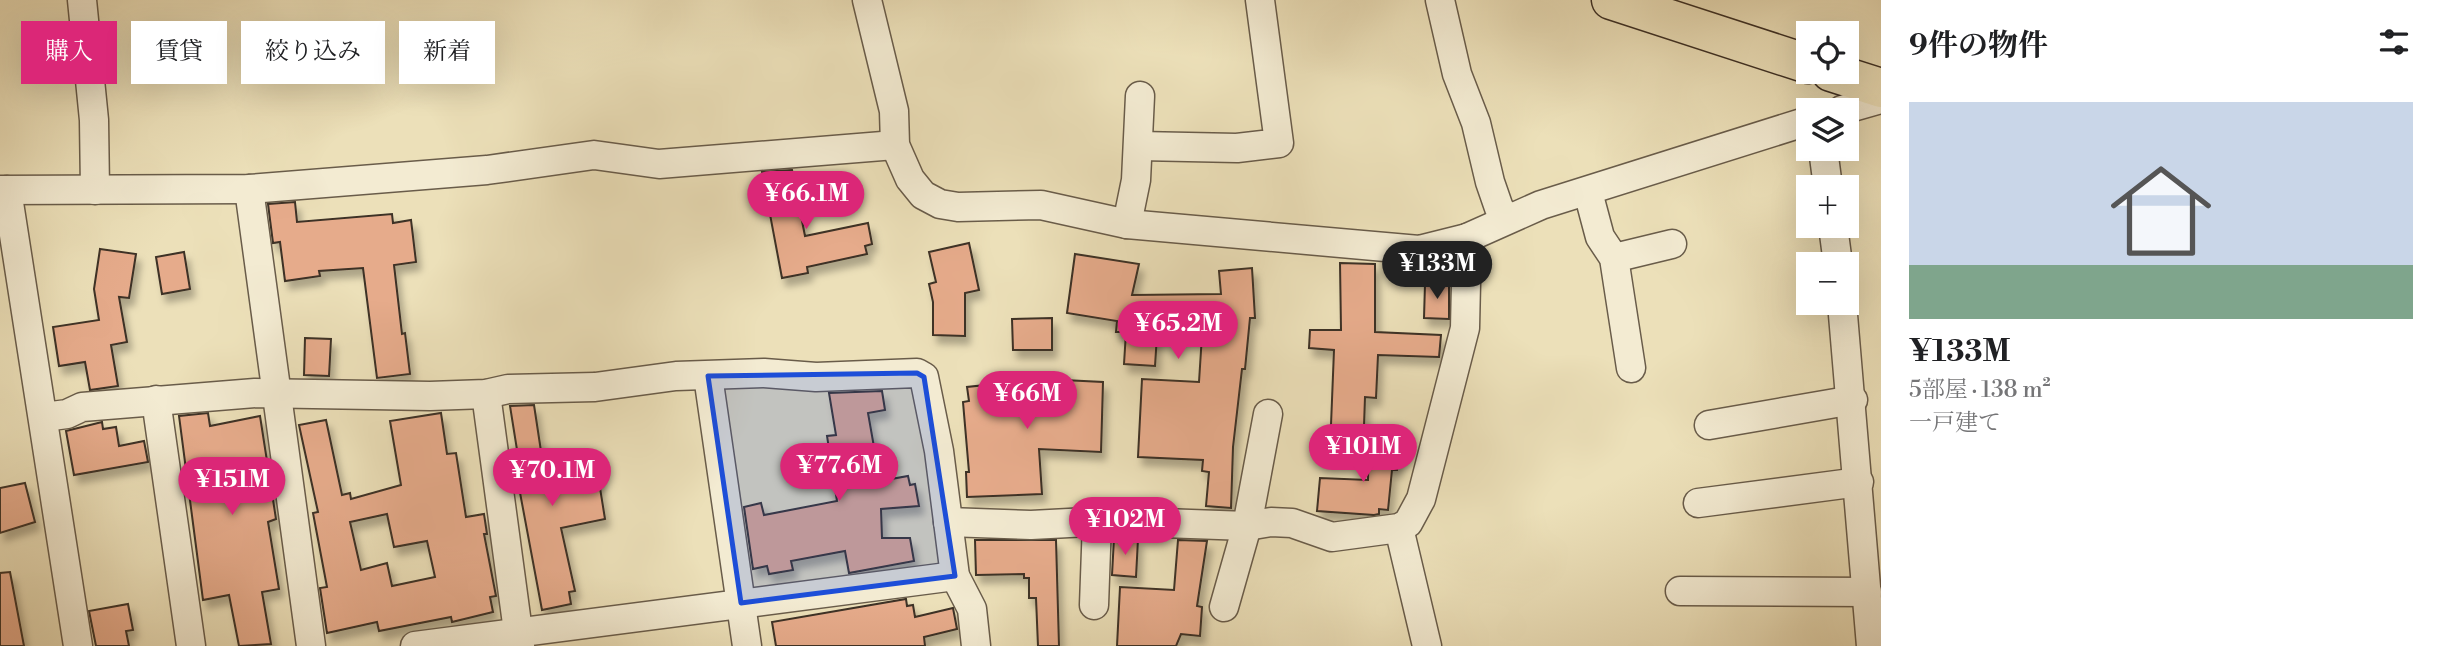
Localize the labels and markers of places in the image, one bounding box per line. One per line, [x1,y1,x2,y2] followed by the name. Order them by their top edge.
[749,172,863,231] pin: ¥66.1M
[1388,242,1486,301] pin: ¥133M
[1121,302,1235,361] pin: ¥65.2M
[986,372,1068,431] pin: ¥66M
[1314,424,1412,484] pin: ¥101M
[782,444,896,503] pin: ¥77.6M
[495,448,609,508] pin: ¥70.1M
[183,458,281,517] pin: ¥151M
[1076,498,1174,557] pin: ¥102M

